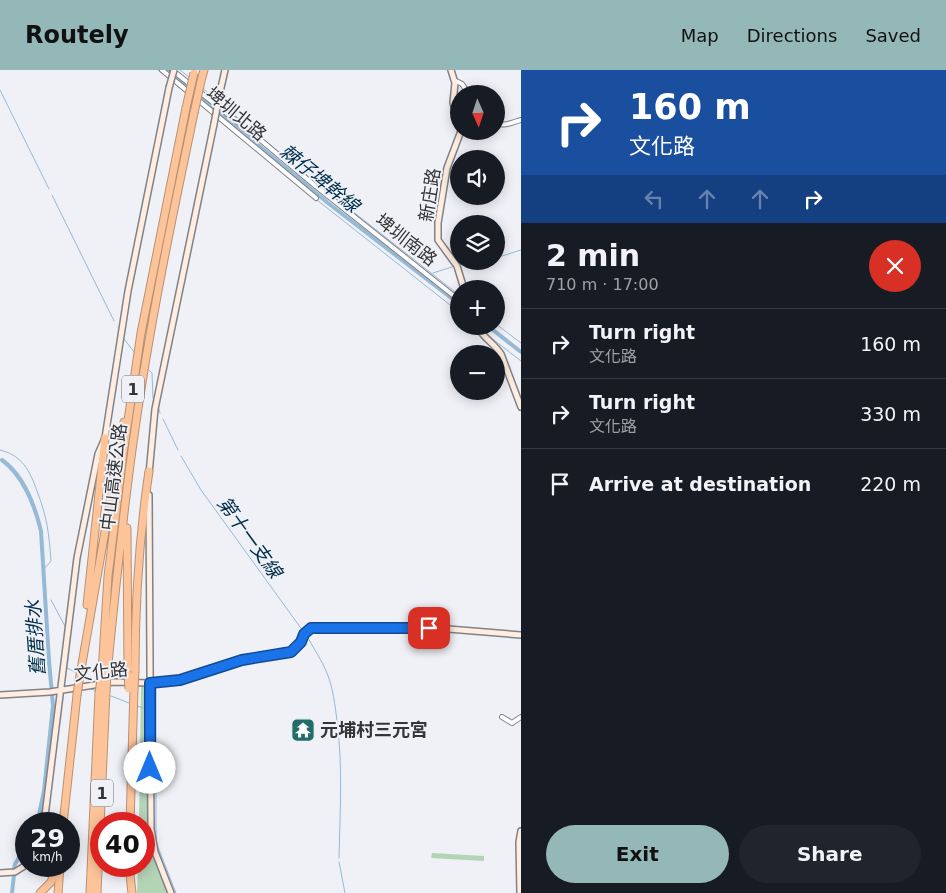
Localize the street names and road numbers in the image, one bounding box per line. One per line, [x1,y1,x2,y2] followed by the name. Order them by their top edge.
[202,82,271,145] street label: 埤圳北路
[415,167,444,223] street label: 新庄路
[371,209,441,270] street label: 埤圳南路
[122,376,144,402] road number: 1
[97,422,131,532] street label: 中山高速公路
[73,658,129,685] street label: 文化路
[91,780,113,806] road number: 1

